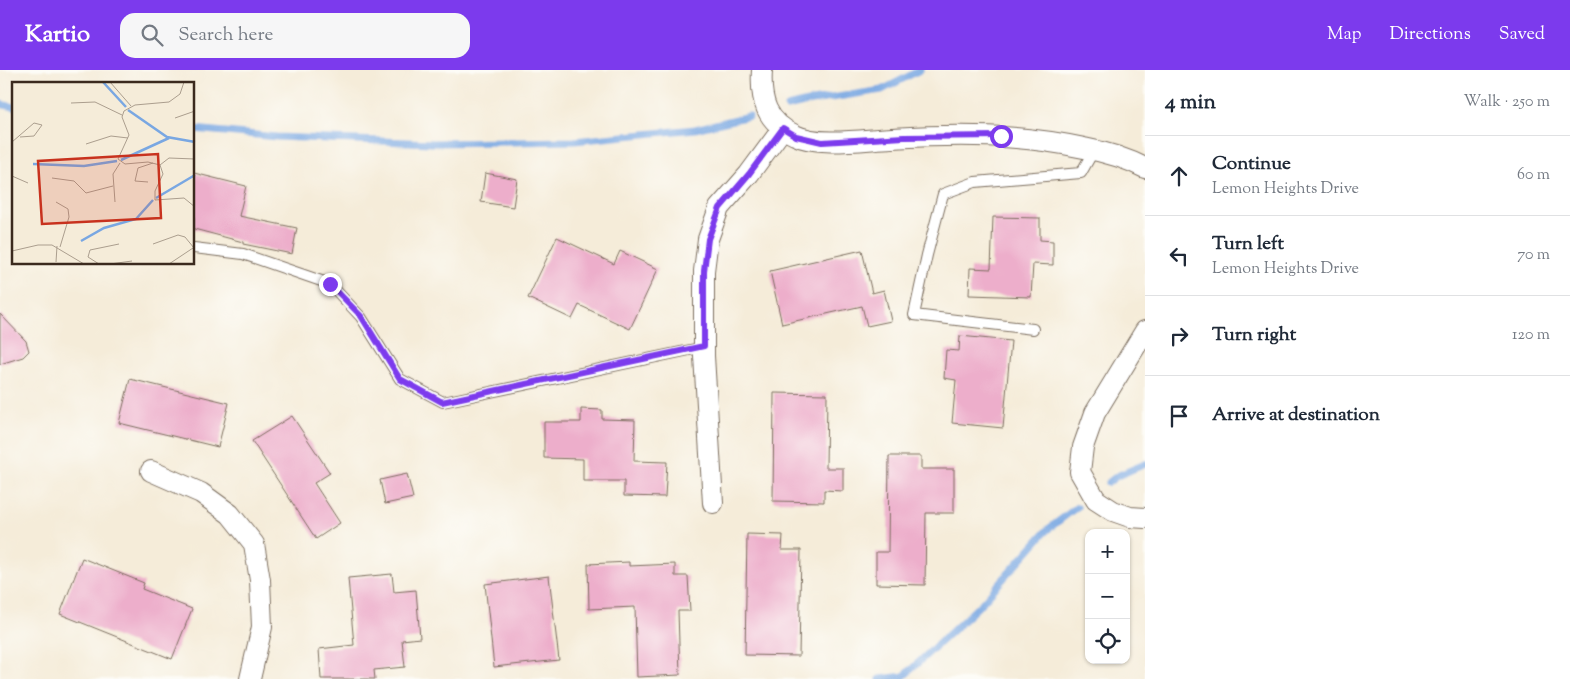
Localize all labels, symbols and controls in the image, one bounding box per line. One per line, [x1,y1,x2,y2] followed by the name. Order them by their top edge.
[120,13,470,58] search box
[25,18,90,52] text: Kartio
[138,21,166,49] icon: search
[178,22,273,49] text: Search here
[1327,22,1362,48] text: Map
[1390,22,1471,48] text: Directions
[1499,22,1545,48] text: Saved
[12,82,195,265] inset map
[1165,88,1216,118] text: 4 min
[1464,91,1550,114] text: Walk · 250 m
[990,125,1013,148] route start
[1212,151,1291,178] text: Continue
[1165,162,1193,190] icon: ahead
[1517,164,1550,187] text: 60 m
[1212,178,1359,201] text: Lemon Heights Drive
[1212,231,1284,258] text: Turn left
[1165,242,1193,270] icon: left
[1517,244,1550,267] text: 70 m
[1212,258,1359,281] text: Lemon Heights Drive
[319,273,342,296] route end
[1165,322,1193,350] icon: right
[1212,322,1296,349] text: Turn right
[1512,324,1550,347] text: 120 m
[1165,402,1193,430] icon: arrive
[1212,402,1380,429] text: Arrive at destination
[1085,529,1130,664] map controls
[1085,529,1130,574] button: +
[1085,574,1130,619] button: −
[1085,619,1130,664] button: locate

